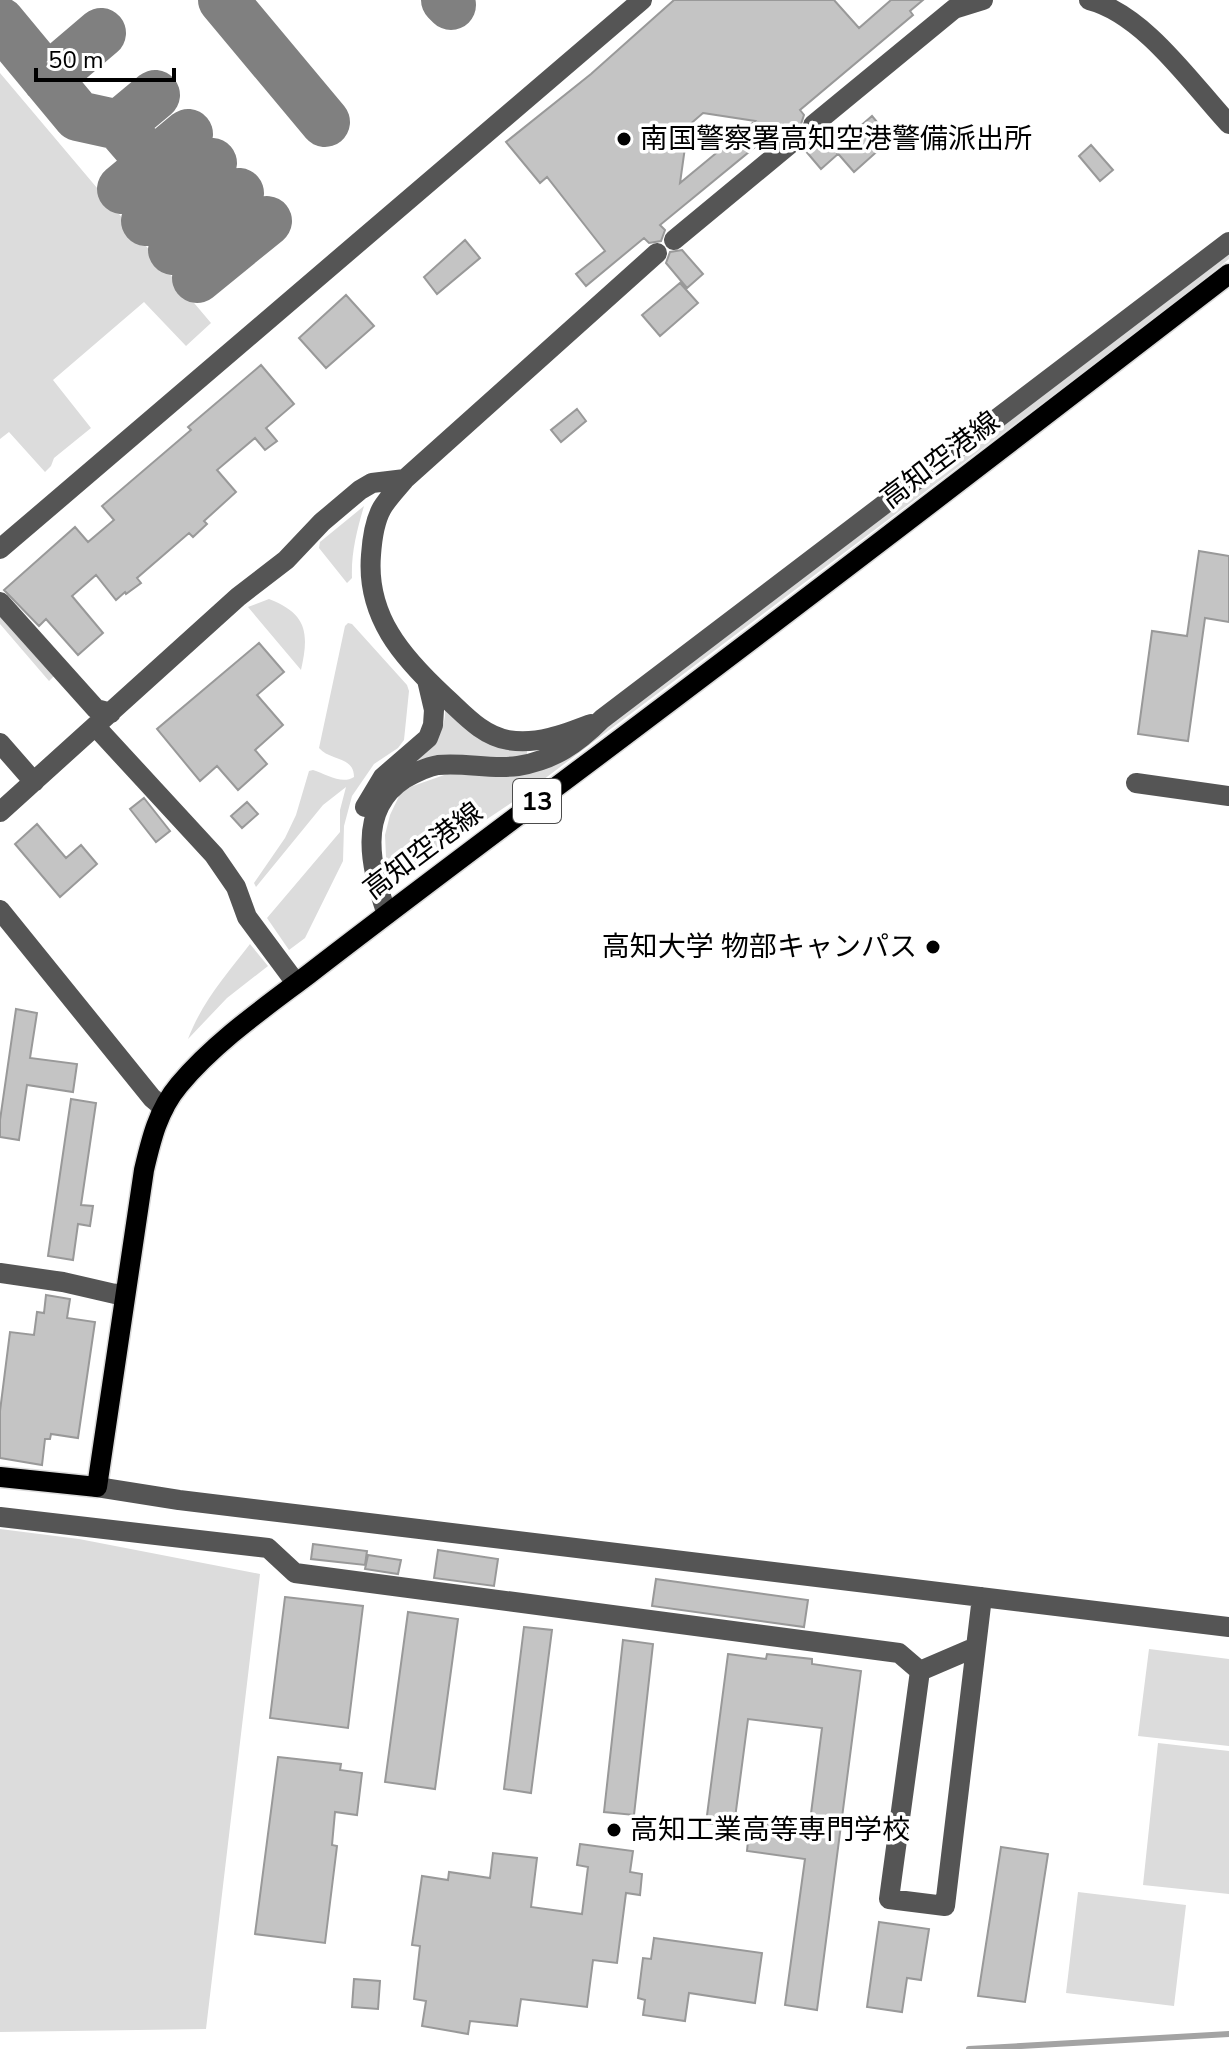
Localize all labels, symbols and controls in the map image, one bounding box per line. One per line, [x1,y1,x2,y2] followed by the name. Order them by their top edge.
[36,32,174,82] scale bar
[48,44,104,76] text: 50 m
[640,120,1032,158] place label: 南国警察署高知空港警備派出所
[615,130,633,148] marker: 南国警察署高知空港警備派出所
[873,403,1007,517] street label: 高知空港線
[513,779,561,823] road number: 13
[356,794,490,908] street label: 高知空港線
[602,928,917,966] place label: 高知大学 物部キャンパス
[924,938,942,956] marker: 高知大学 物部キャンパス
[630,1811,910,1849] place label: 高知工業高等専門学校
[605,1821,623,1839] marker: 高知工業高等専門学校

